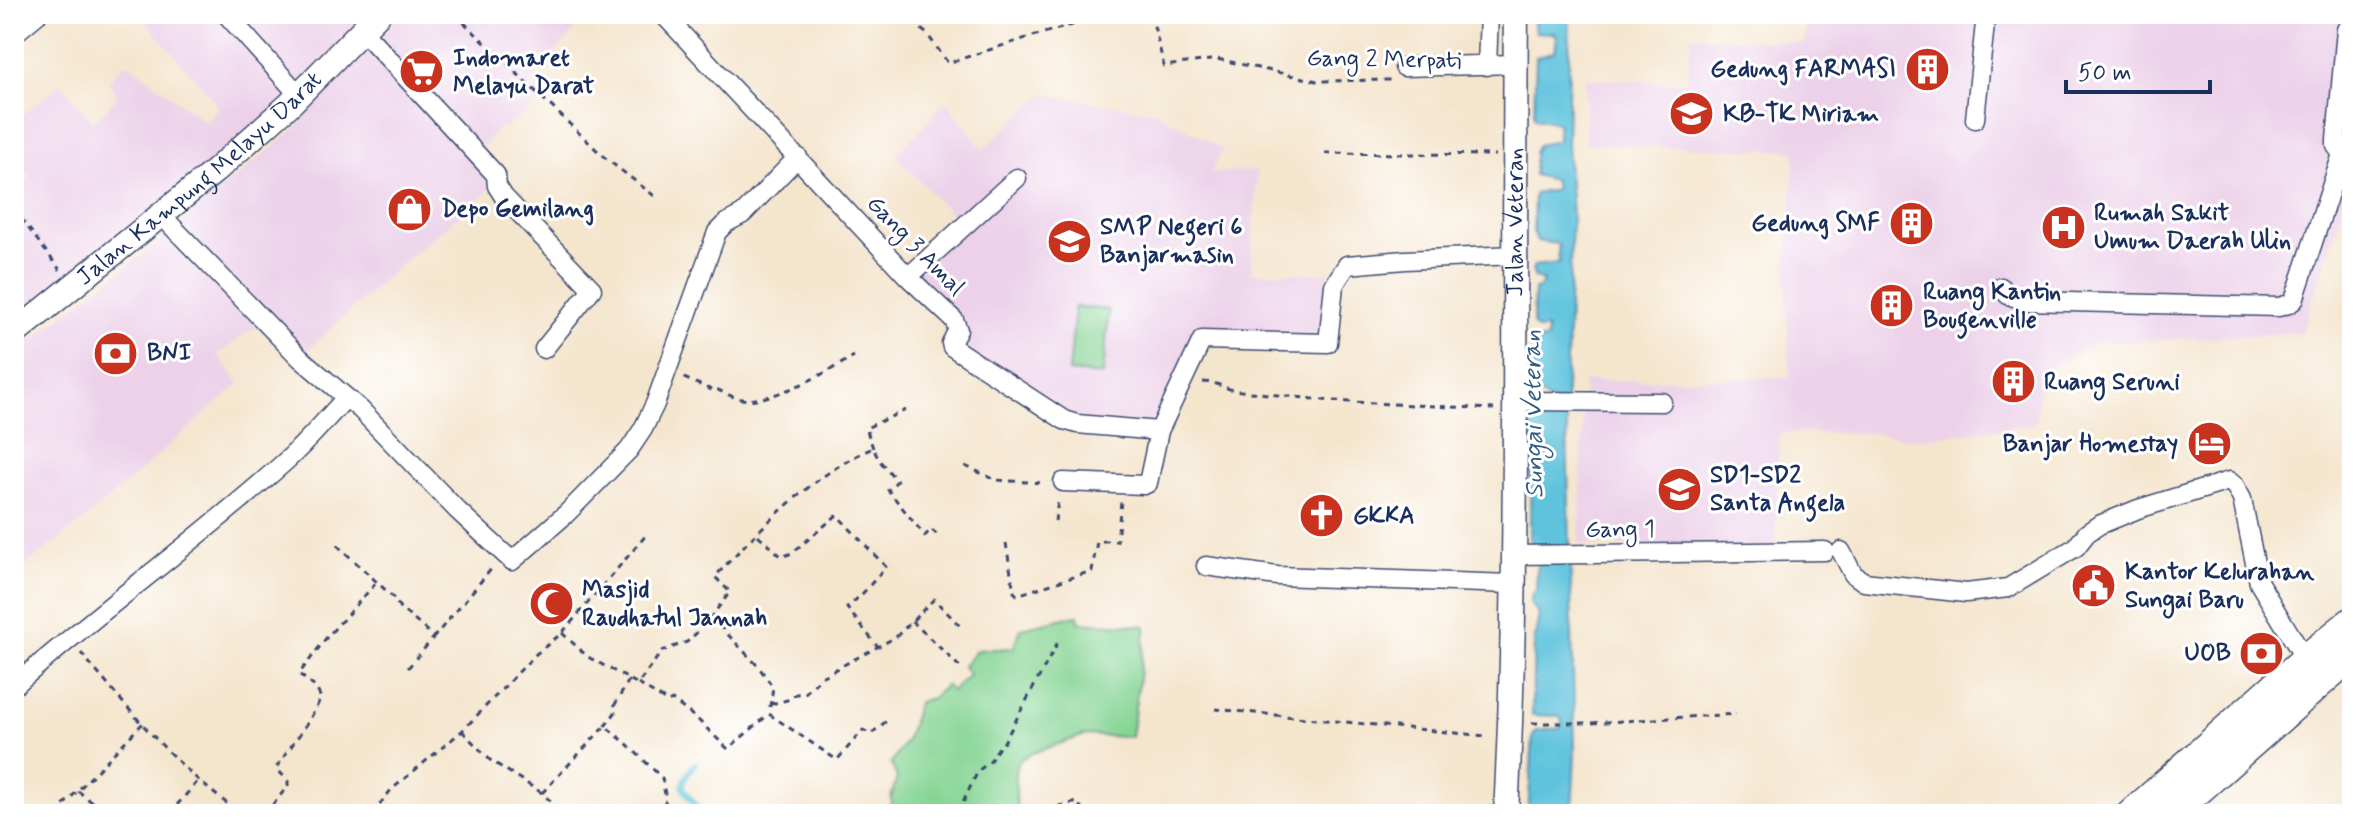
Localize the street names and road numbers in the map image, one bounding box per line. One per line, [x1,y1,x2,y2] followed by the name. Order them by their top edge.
[1306,43,1462,79] street label: Gang 2 Merpati
[70,65,329,293] street label: Jalan Kampung Melayu Darat
[1500,148,1531,297] street label: Jalan Veteran
[858,189,971,305] street label: Gang 3 Amal
[1585,514,1655,548] street label: Gang 1

